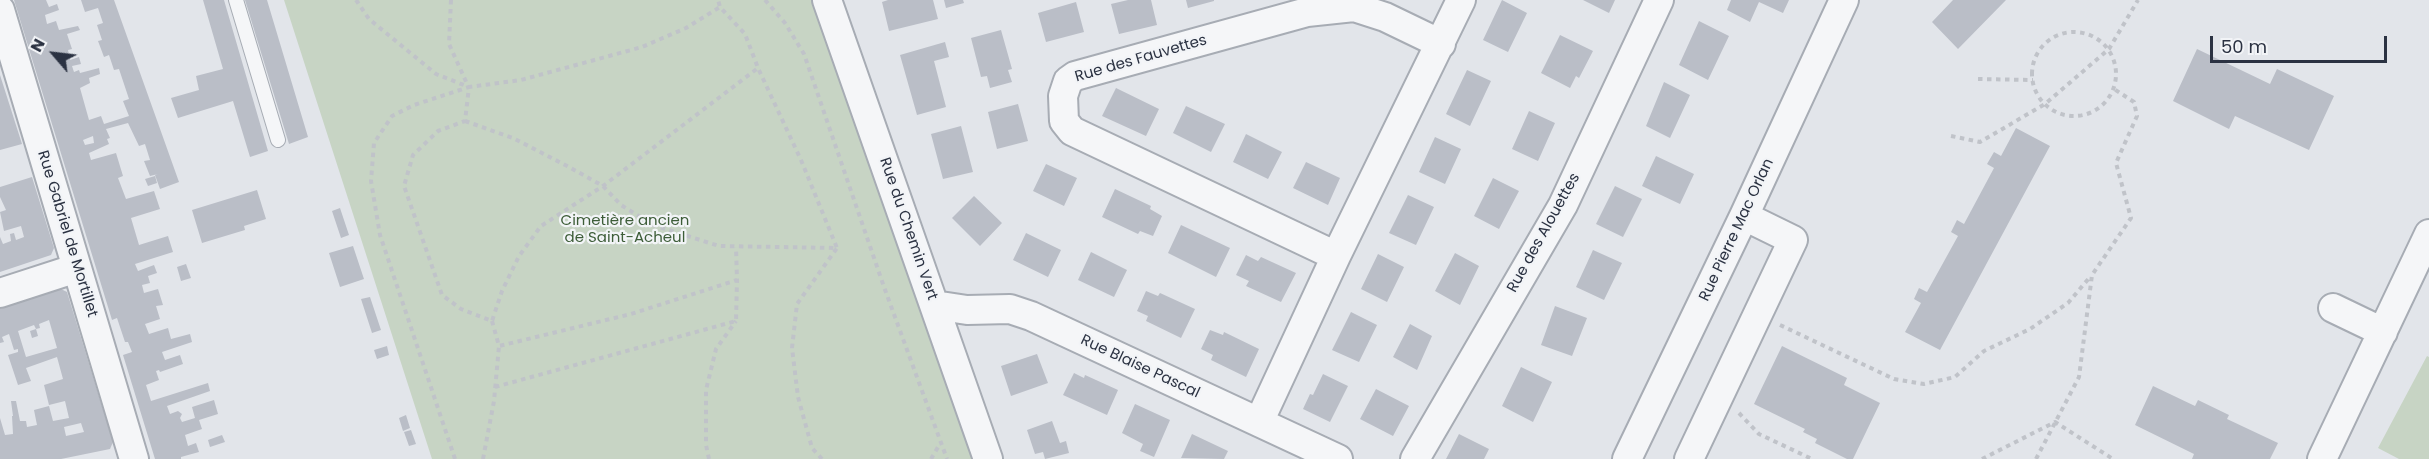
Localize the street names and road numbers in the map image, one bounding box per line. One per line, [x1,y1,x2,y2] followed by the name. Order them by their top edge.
[1073,32,1209,86] street label: Rue des Fauvettes
[33,149,101,319] street label: Rue Gabriel de Mortillet
[875,155,941,303] street label: Rue du Chemin Vert
[1696,156,1778,304] street label: Rue Pierre Mac Orlan
[1504,170,1584,296] street label: Rue des Alouettes
[1078,331,1202,403] street label: Rue Blaise Pascal

